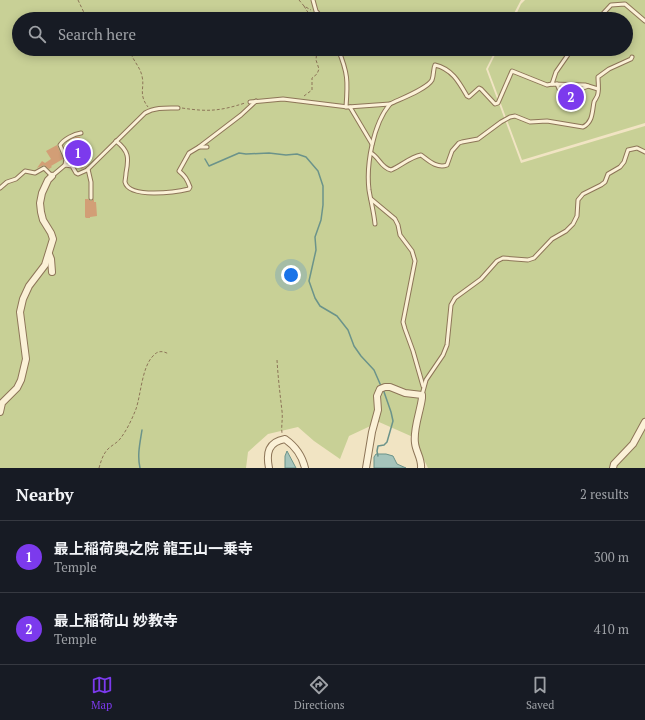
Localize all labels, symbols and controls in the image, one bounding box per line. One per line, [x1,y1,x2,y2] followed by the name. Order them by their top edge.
[12,12,633,56] search box
[26,23,48,45] icon: search
[58,24,136,44] text: Search here
[558,82,584,112] pin: 2
[65,138,91,168] pin: 1
[281,265,301,285] your location
[16,483,74,506] text: Nearby
[580,485,629,503] text: 2 results
[54,538,253,558] text: 最上稲荷奥之院 龍王山一乗寺
[25,548,33,566] text: 1
[594,548,629,566] text: 300 m
[54,558,97,576] text: Temple
[54,610,178,630] text: 最上稲荷山 妙教寺
[25,620,33,638] text: 2
[594,620,629,638] text: 410 m
[54,630,97,648] text: Temple
[91,674,113,712] tab: Map
[294,674,345,712] tab: Directions
[526,674,554,712] tab: Saved

